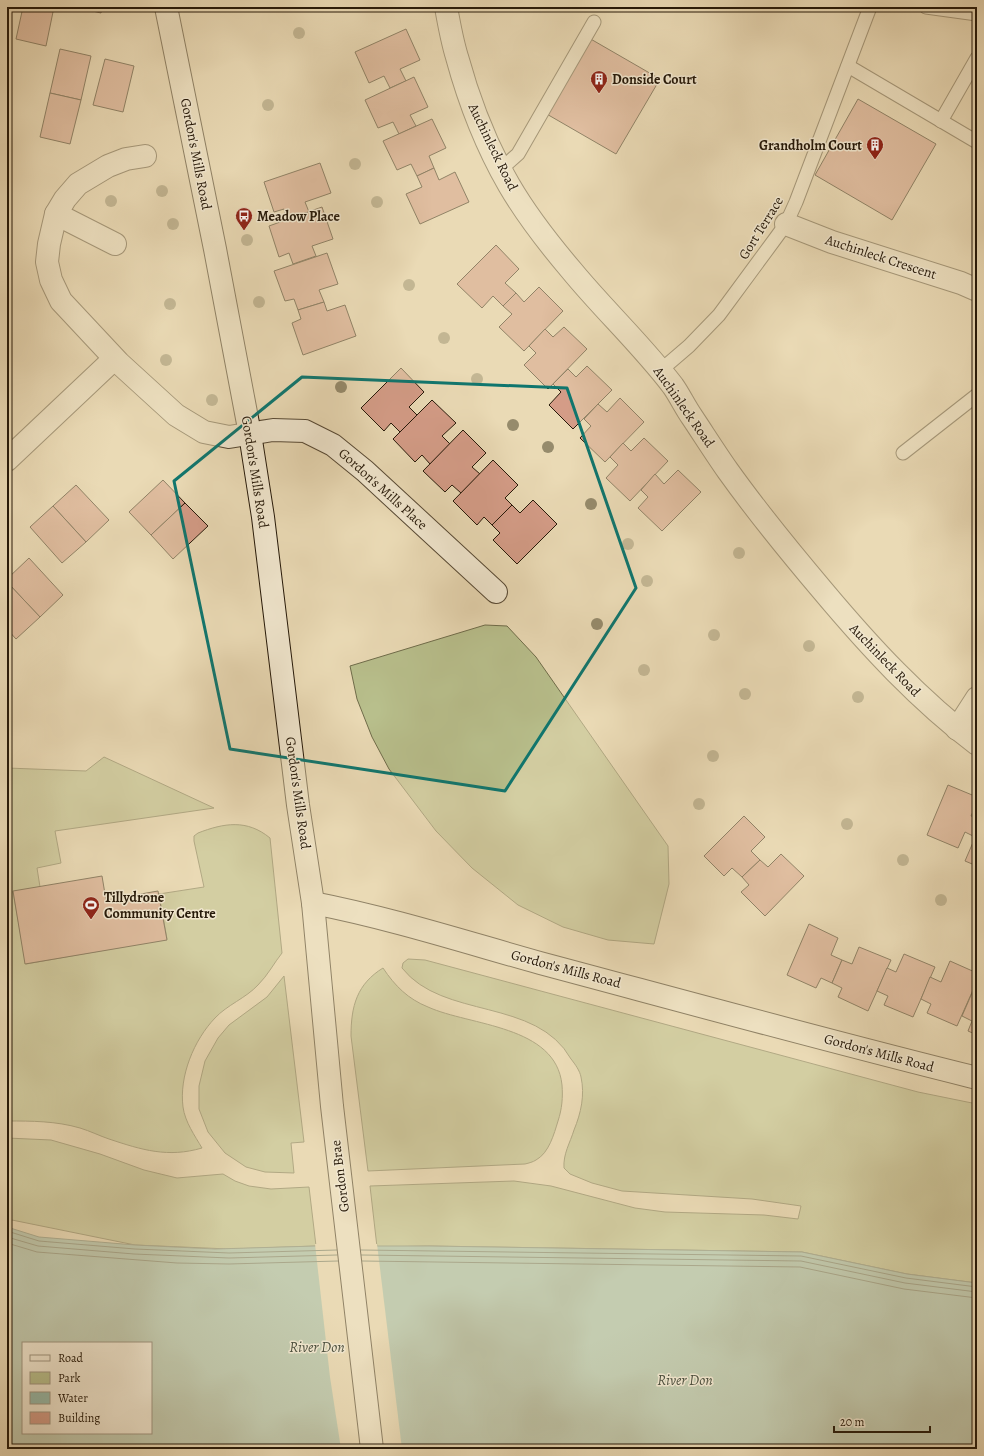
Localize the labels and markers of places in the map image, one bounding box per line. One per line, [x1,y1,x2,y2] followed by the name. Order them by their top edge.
[589,69,609,94] building icon: Donside Court
[612,70,697,89] place label: Donside Court
[865,135,885,160] building icon: Grandholm Court
[759,136,862,155] place label: Grandholm Court
[234,206,254,231] bus stop icon: Meadow Place
[257,207,340,226] place label: Meadow Place
[104,888,216,923] place label: Tillydrone Community Centre
[81,895,101,920] sports icon: Tillydrone Community Centre

